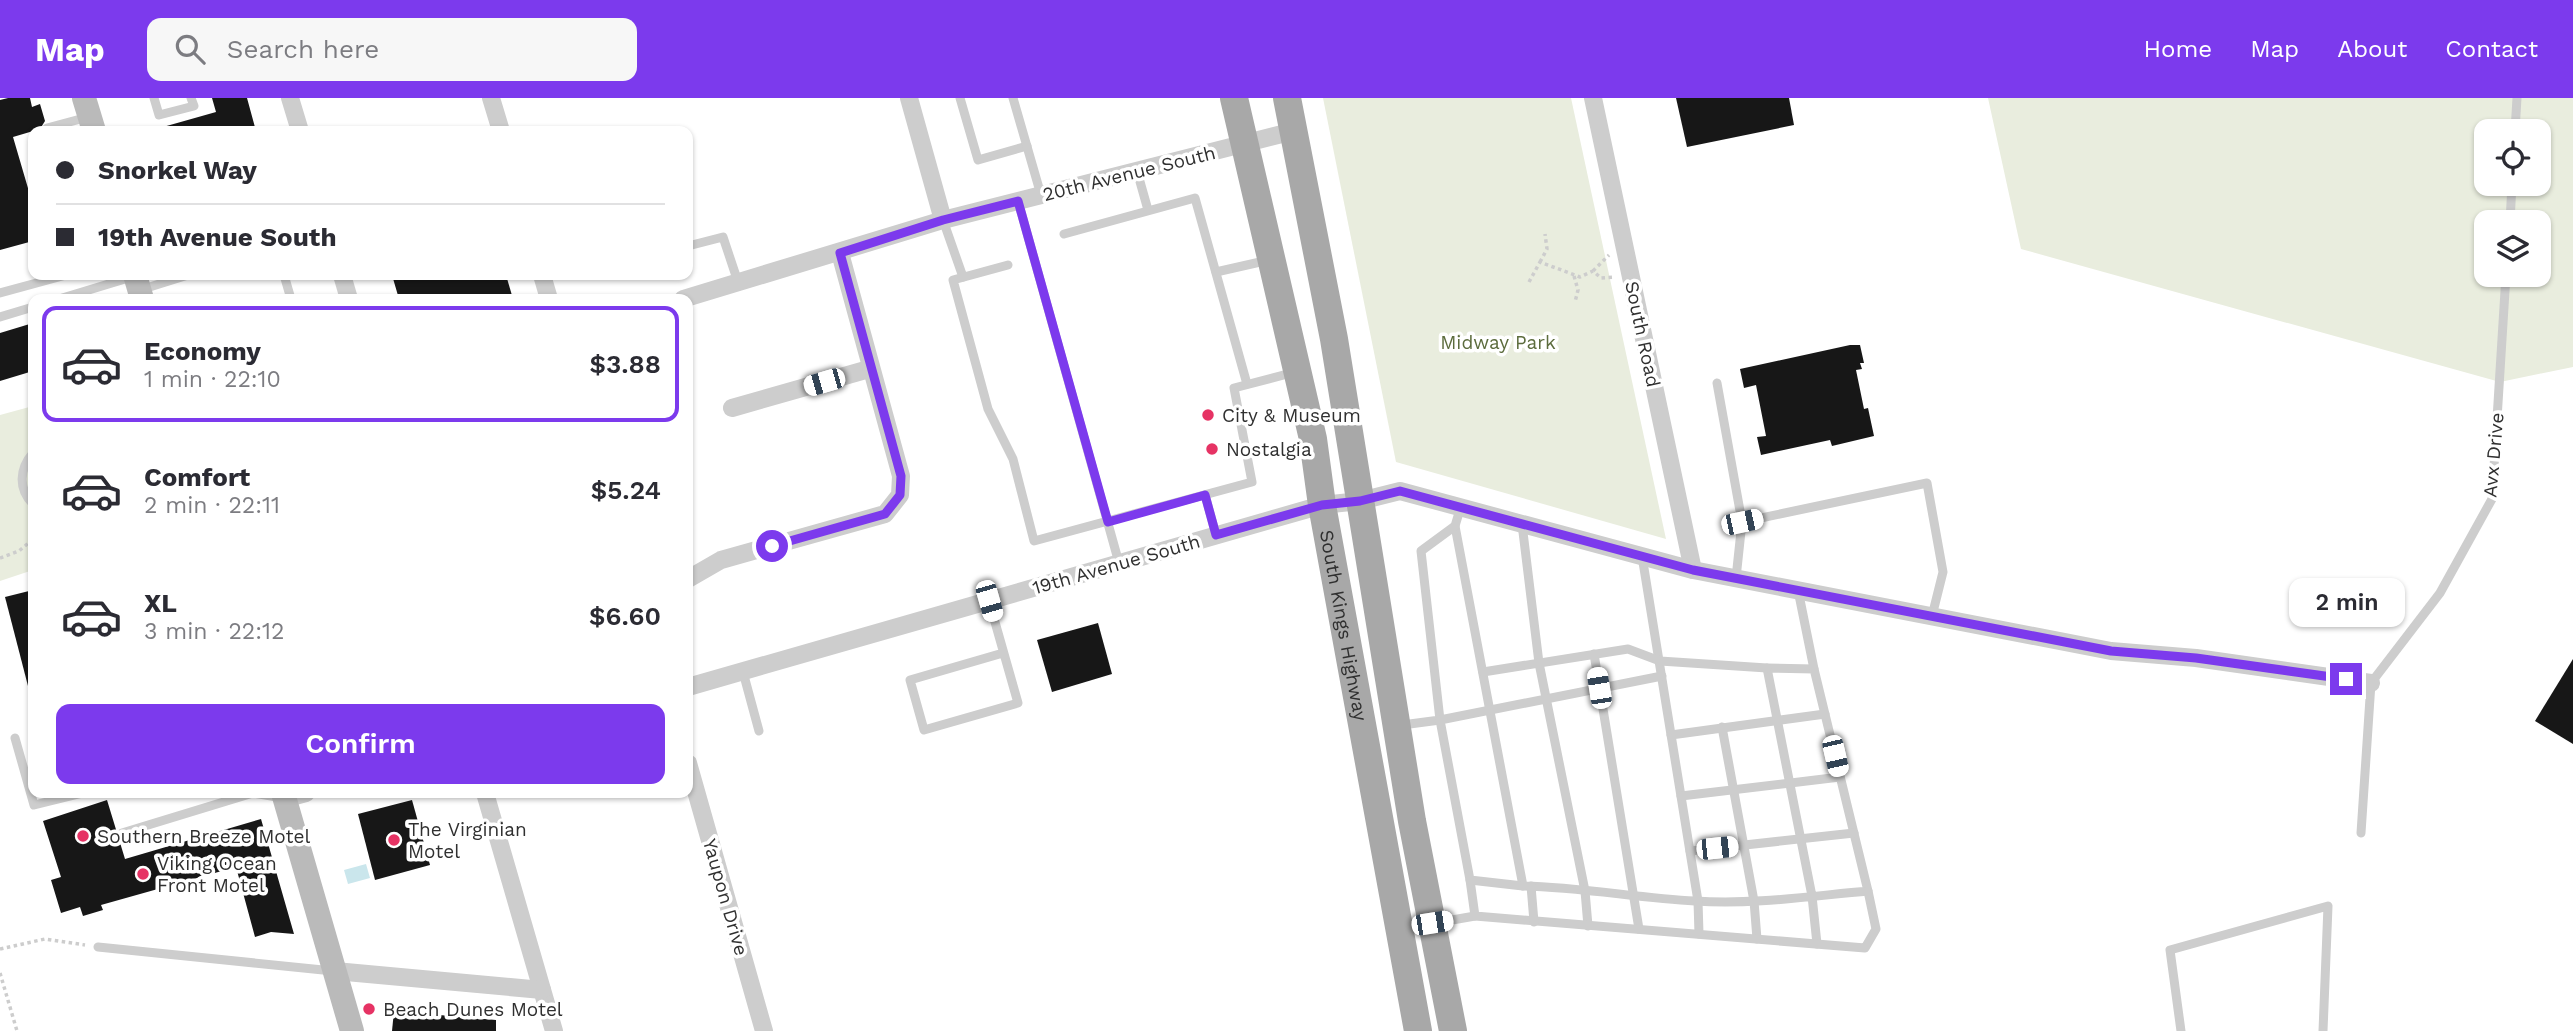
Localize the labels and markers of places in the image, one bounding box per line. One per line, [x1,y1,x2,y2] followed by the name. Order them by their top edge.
[1222,404,1361,427] place label: City & Museum
[1200,407,1216,423] marker: City & Museum
[1226,438,1312,461] place label: Nostalgia
[1204,441,1220,457] marker: Nostalgia
[408,818,527,863] place label: The Virginian Motel
[97,825,310,848] place label: Southern Breeze Motel
[75,828,91,844] marker: Southern Breeze Motel
[386,832,402,848] marker: The Virginian Motel
[157,852,277,897] place label: Viking Ocean Front Motel
[135,866,151,882] marker: Viking Ocean Front Motel
[383,998,563,1021] place label: Beach Dunes Motel
[361,1001,377,1017] marker: Beach Dunes Motel

